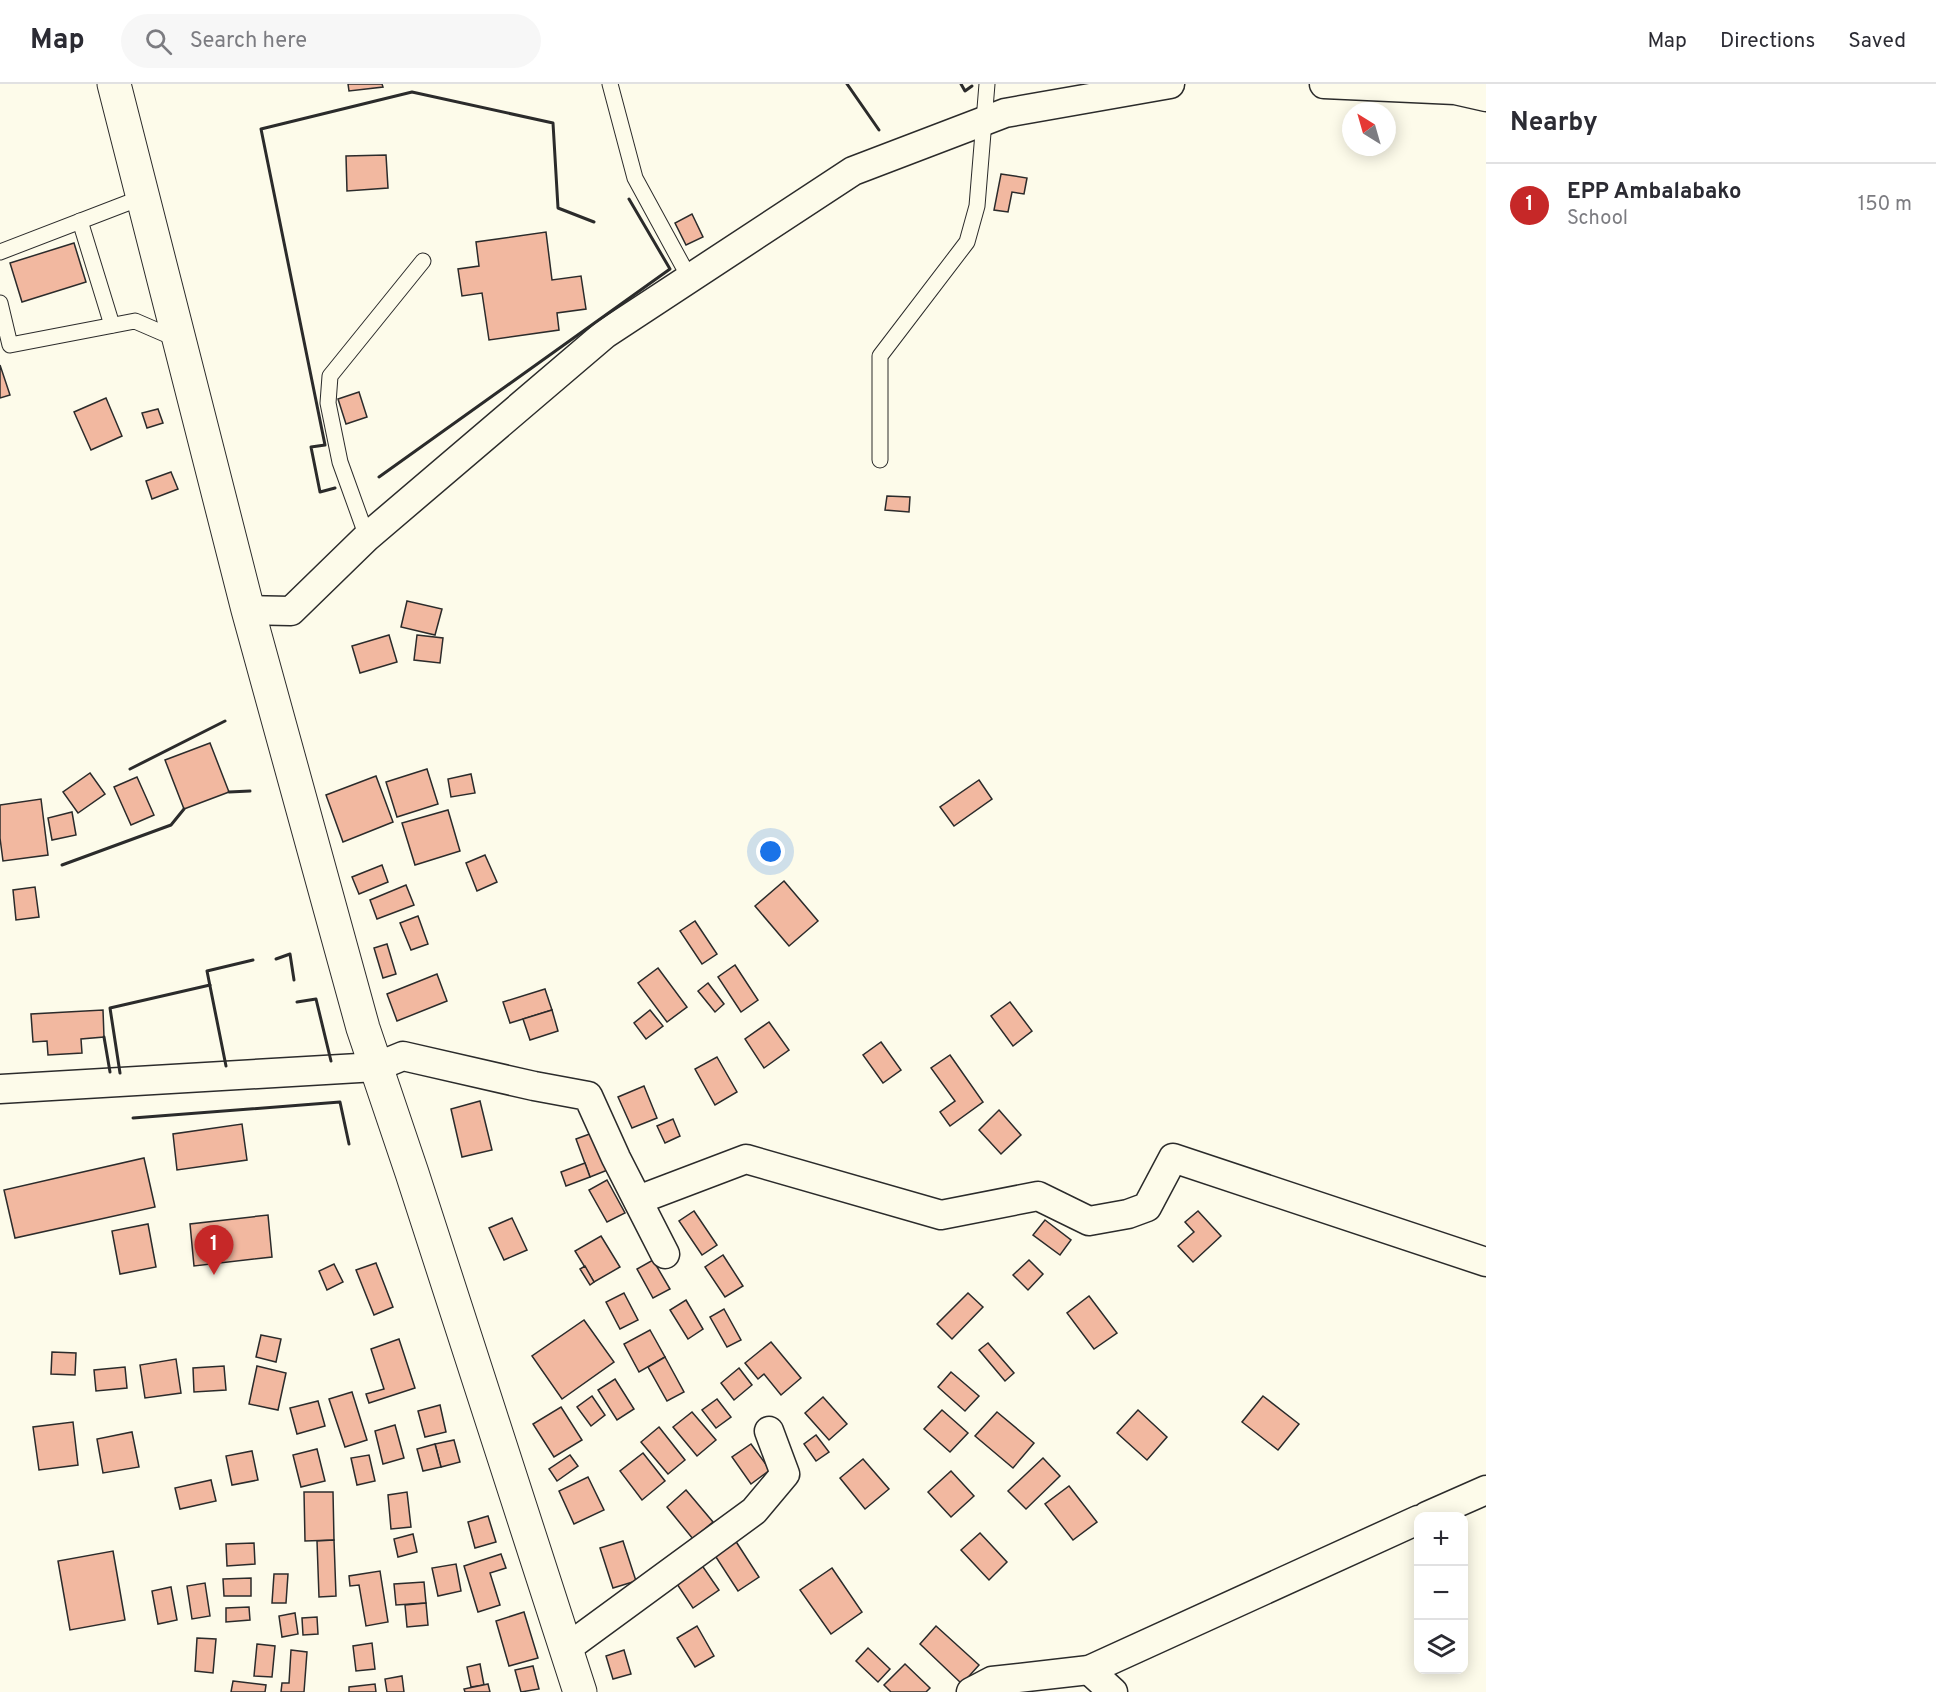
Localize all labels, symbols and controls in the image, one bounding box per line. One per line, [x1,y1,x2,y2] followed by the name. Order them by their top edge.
[121,14,541,68] search box
[30,23,85,59] text: Map
[142,25,175,58] icon: search
[190,28,307,55] text: Search here
[1647,28,1687,55] text: Map
[1720,28,1815,55] text: Directions
[1848,28,1906,55] text: Saved
[1342,102,1396,156] north arrow
[1510,107,1598,140] text: Nearby
[1567,179,1741,206] text: EPP Ambalabako
[1526,192,1534,218] text: 1
[1858,192,1912,218] text: 150 m
[1567,206,1628,232] text: School
[756,837,785,866] your location
[194,1226,234,1275] pin: 1
[1414,1512,1468,1674] map controls
[1414,1512,1468,1566] button: +
[1414,1566,1468,1620] button: −
[1414,1620,1468,1674] button: layers

